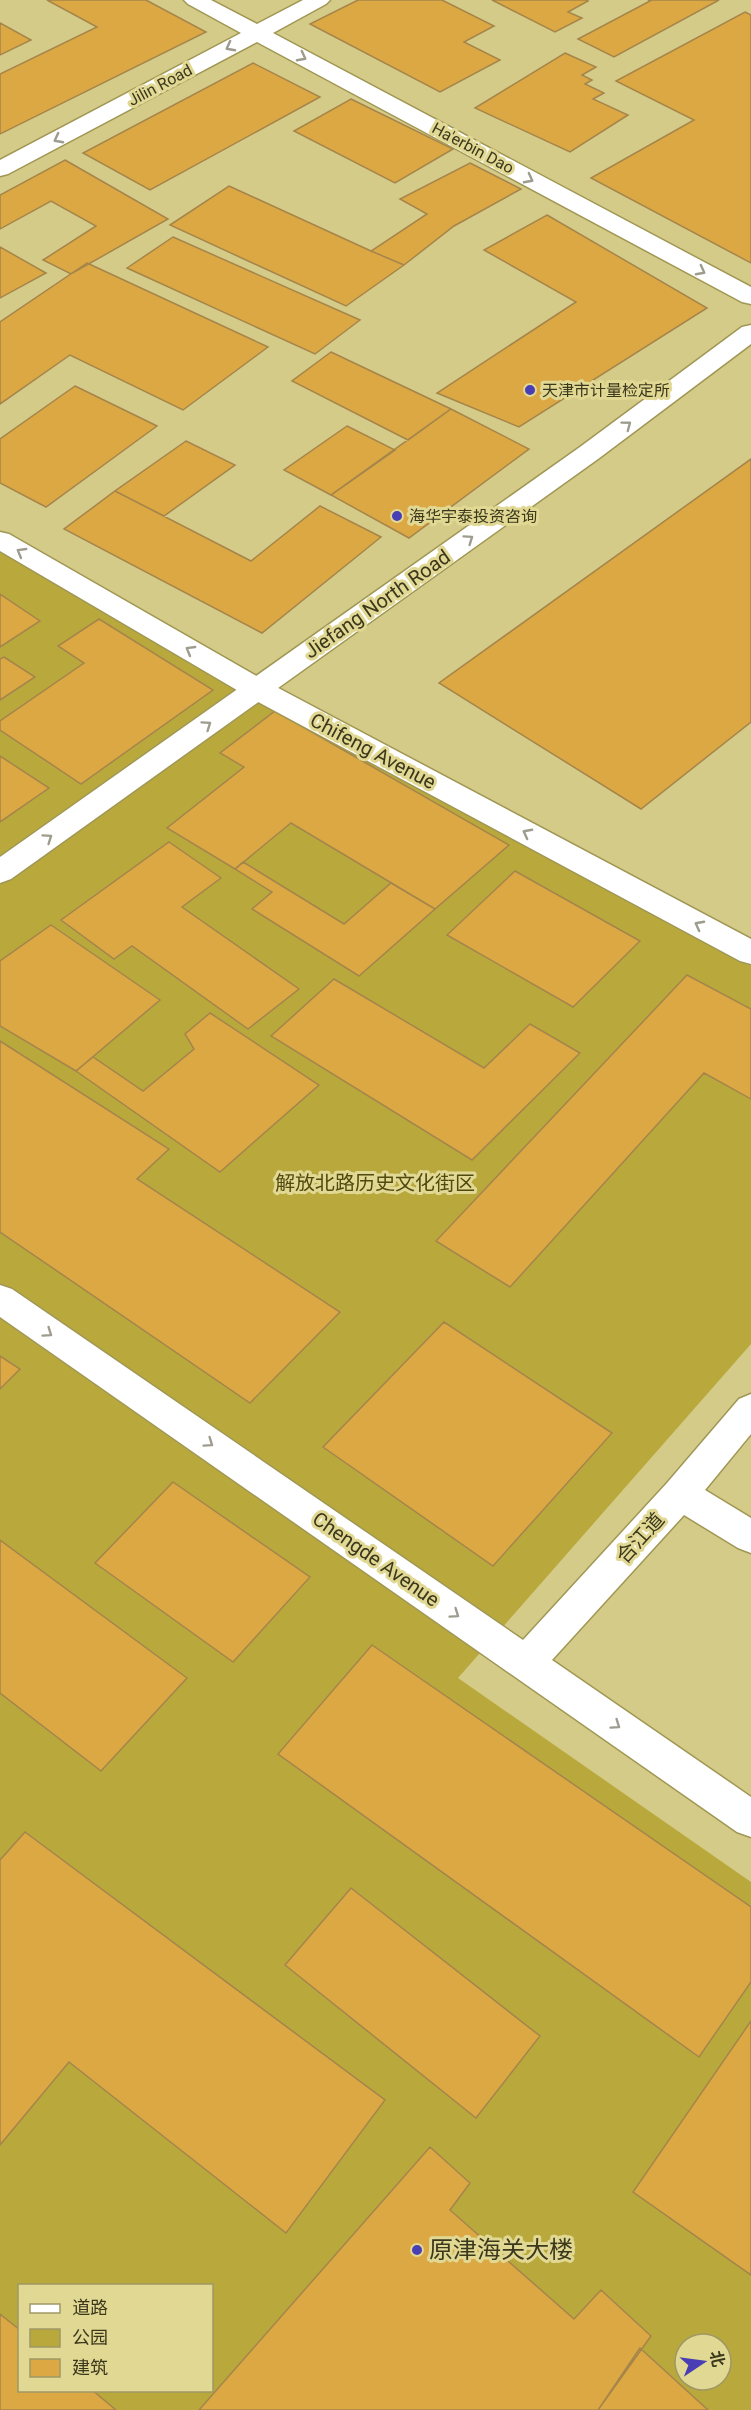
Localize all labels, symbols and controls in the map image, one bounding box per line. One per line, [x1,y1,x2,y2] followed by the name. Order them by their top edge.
[226,40,237,52] one-way arrow
[296,50,306,61] one-way arrow
[125,60,195,110] street label: Jilin Road
[429,119,517,177] street label: Ha'erbin Dao
[53,131,64,143] one-way arrow
[523,172,534,183] one-way arrow
[695,264,706,275] one-way arrow
[542,381,670,400] place label: 天津市计量检定所
[523,383,537,397] marker: 天津市计量检定所
[620,422,631,433] one-way arrow
[409,507,537,526] place label: 海华宇泰投资咨询
[390,509,404,523] marker: 海华宇泰投资咨询
[462,535,473,546] one-way arrow
[299,545,455,663] street label: Jiefang North Road
[17,548,27,560] one-way arrow
[186,646,196,657] one-way arrow
[306,708,440,794] street label: Chifeng Avenue
[200,721,211,732] one-way arrow
[523,829,534,840] one-way arrow
[41,834,52,845] one-way arrow
[695,921,706,932] one-way arrow
[275,1171,475,1195] park label: 解放北路历史文化街区
[41,1326,52,1337] one-way arrow
[202,1436,213,1447] one-way arrow
[308,1506,444,1612] street label: Chengde Avenue
[611,1508,669,1568] street label: 合江道
[449,1607,460,1618] one-way arrow
[609,1718,620,1729] one-way arrow
[429,2236,573,2264] place label: 原津海关大楼
[410,2243,424,2257] marker: 原津海关大楼
[18,2284,213,2392] legend
[72,2297,108,2318] text: 道路
[72,2327,108,2348] text: 公园
[673,2332,733,2392] north arrow
[706,2349,728,2369] text: 北
[72,2357,108,2378] text: 建筑

